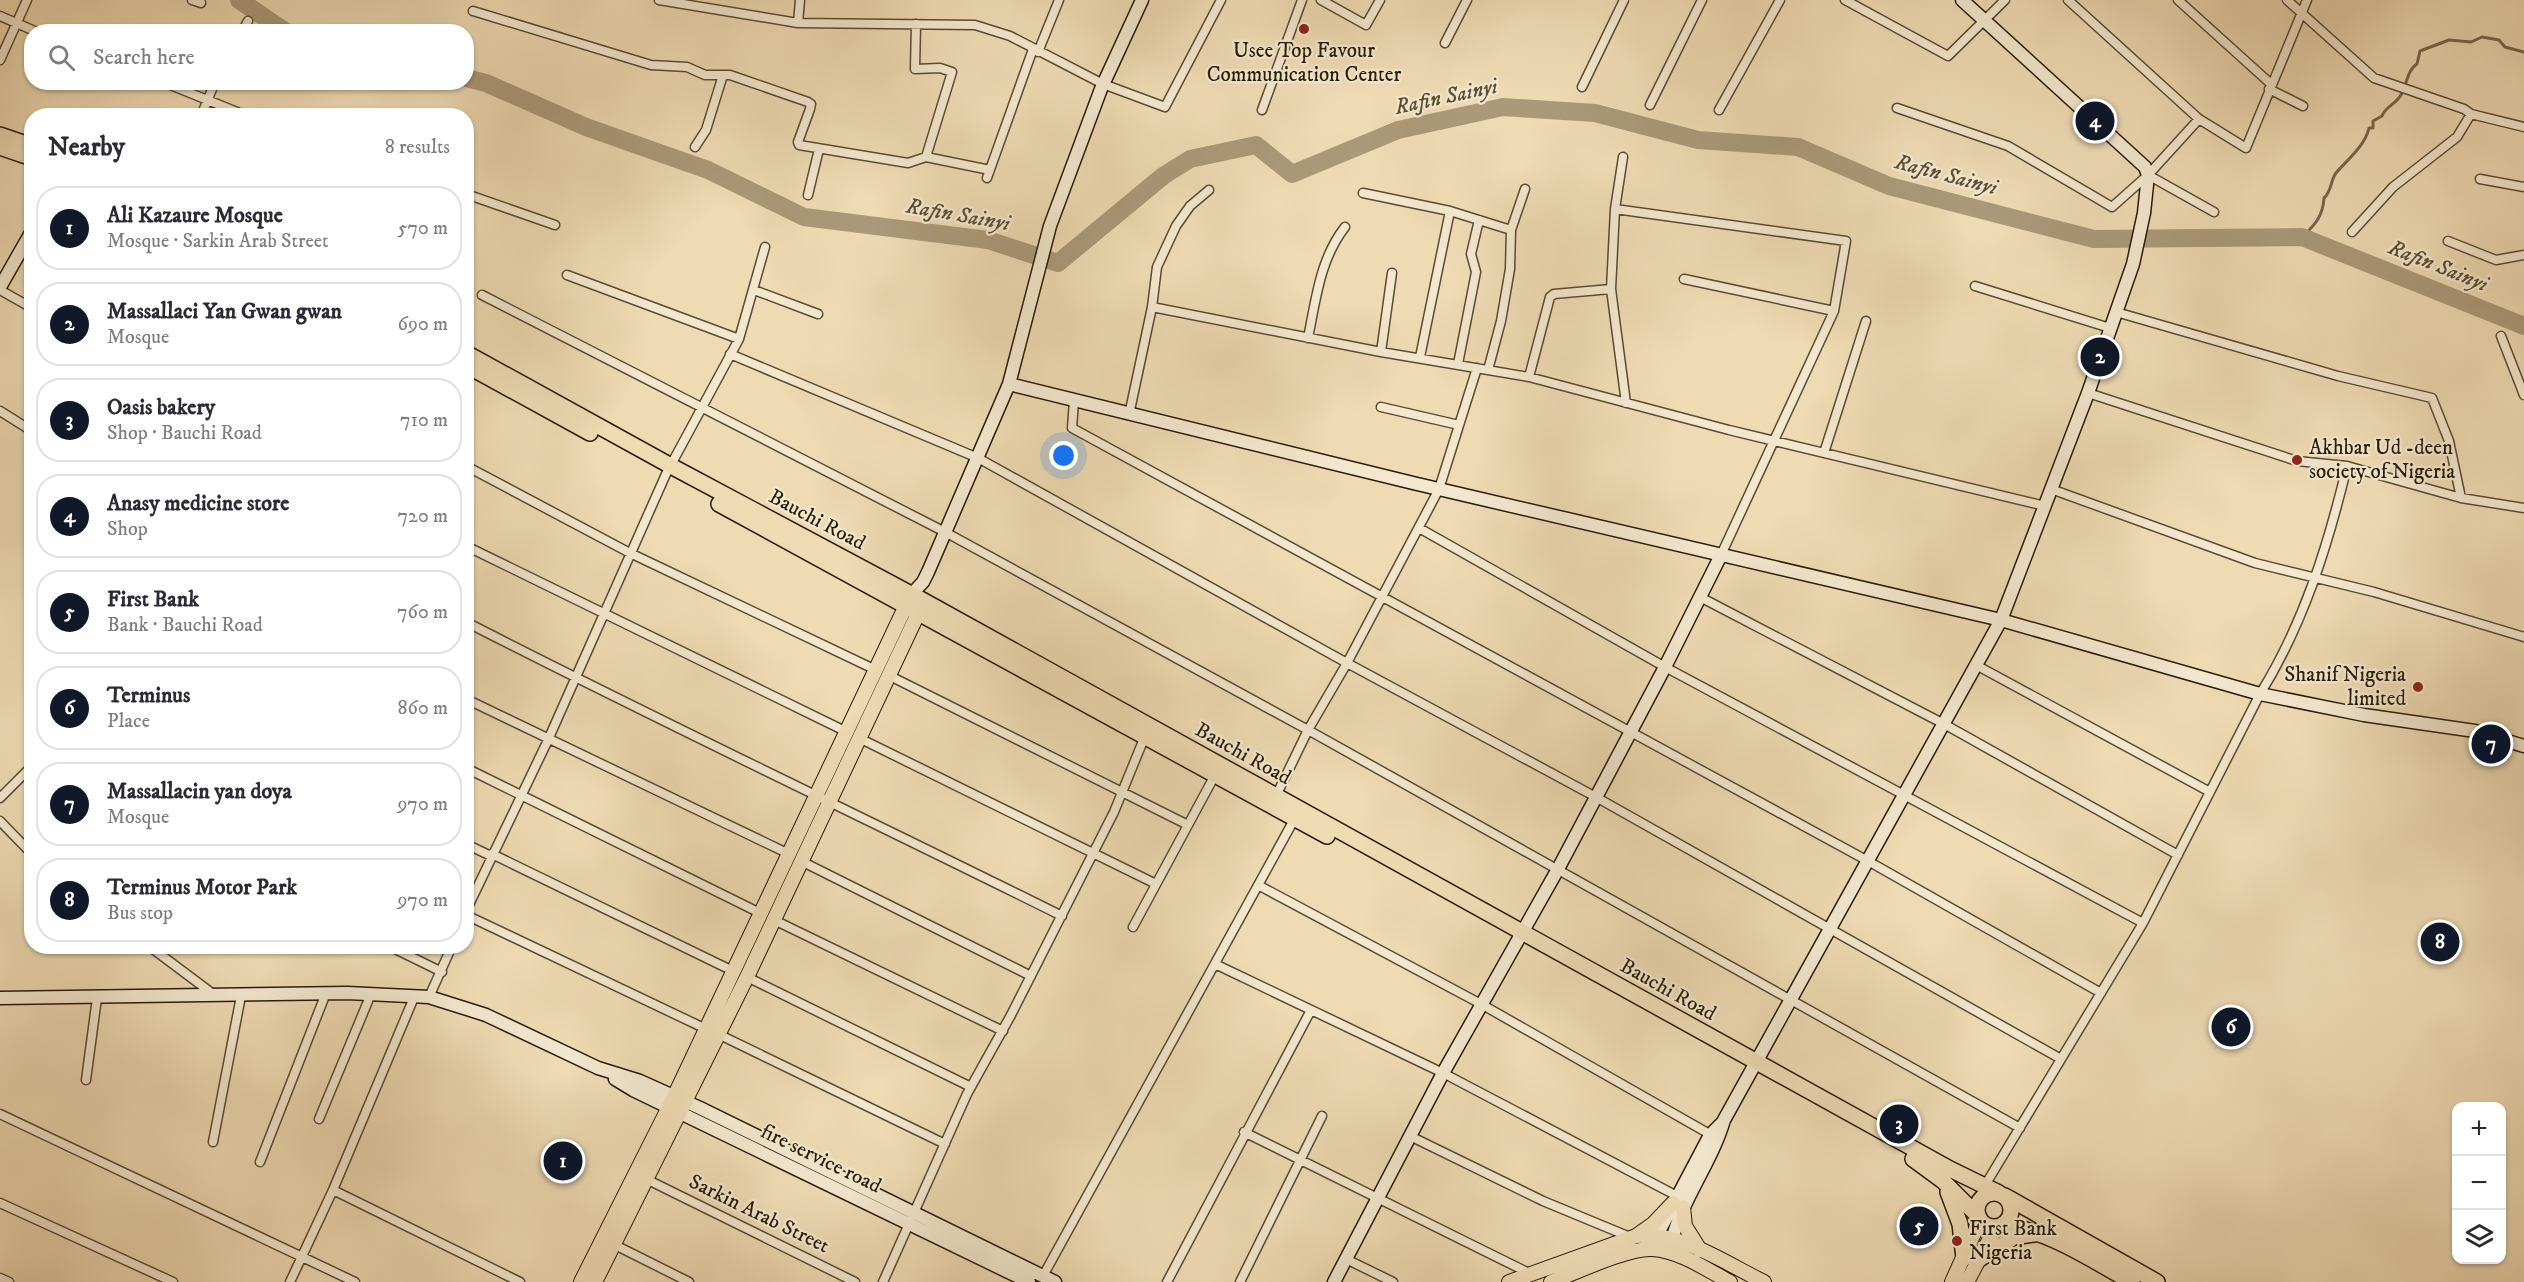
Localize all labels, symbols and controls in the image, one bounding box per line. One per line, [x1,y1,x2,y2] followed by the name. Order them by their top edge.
[1297,22,1311,36] marker: Usee Top Favour Communication Center
[24,24,474,90] search box
[1207,38,1402,88] place label: Usee Top Favour Communication Center
[45,41,78,74] icon: search
[93,44,195,71] text: Search here
[1391,73,1501,121] water label: Rafin Sainyi
[2076,98,2114,144] pin: 4
[48,131,125,164] text: Nearby
[385,135,450,160] text: 8 results
[1891,148,2001,202] water label: Rafin Sainyi
[903,192,1013,238] water label: Rafin Sainyi
[107,202,283,229] text: Ali Kazaure Mosque
[66,216,73,241] text: 1
[397,216,448,241] text: 570 m
[107,229,328,254] text: Mosque · Sarkin Arab Street
[2384,234,2493,299] water label: Rafin Sainyi
[107,298,342,325] text: Massallaci Yan Gwan gwan
[65,312,74,337] text: 2
[398,312,448,337] text: 690 m
[107,325,169,350] text: Mosque
[2080,334,2120,380] pin: 2
[107,394,215,421] text: Oasis bakery
[66,408,73,433] text: 3
[400,408,448,433] text: 710 m
[107,421,262,446] text: Shop · Bauchi Road
[2309,435,2455,485] place label: Akhbar Ud -deen society of Nigeria
[1049,441,1078,470] your location
[2290,453,2304,467] marker: Akhbar Ud -deen society of Nigeria
[764,484,870,557] street label: Bauchi Road
[107,490,289,517] text: Anasy medicine store
[64,504,75,529] text: 4
[398,504,448,529] text: 720 m
[107,517,148,542] text: Shop
[107,586,199,613] text: First Bank
[65,600,74,625] text: 5
[397,600,448,625] text: 760 m
[107,613,263,638] text: Bank · Bauchi Road
[2284,662,2407,712] place label: Shanif Nigeria limited
[2411,680,2425,694] marker: Shanif Nigeria limited
[107,682,190,709] text: Terminus
[64,696,75,721] text: 6
[398,696,448,721] text: 860 m
[107,709,150,734] text: Place
[1190,717,1296,791] street label: Bauchi Road
[2472,722,2510,766] pin: 7
[107,778,292,805] text: Massallacin yan doya
[64,792,75,817] text: 7
[397,792,448,817] text: 970 m
[107,805,169,830] text: Mosque
[107,874,297,901] text: Terminus Motor Park
[64,888,75,913] text: 8
[397,888,448,913] text: 970 m
[107,901,173,926] text: Bus stop
[2420,920,2460,964] pin: 8
[1615,953,1721,1027] street label: Bauchi Road
[2212,1004,2250,1050] pin: 6
[1880,1102,1918,1146] pin: 3
[2452,1102,2506,1264] map controls
[2452,1102,2506,1156] button: +
[756,1119,886,1200] street label: fire service road
[544,1138,582,1184] pin: 1
[2452,1156,2506,1210] button: −
[685,1169,834,1259] street label: Sarkin Arab Street
[1900,1204,1938,1248] pin: 5
[2452,1210,2506,1264] button: layers
[1969,1216,2058,1266] place label: First Bank Nigeria
[1950,1234,1964,1248] marker: First Bank Nigeria

